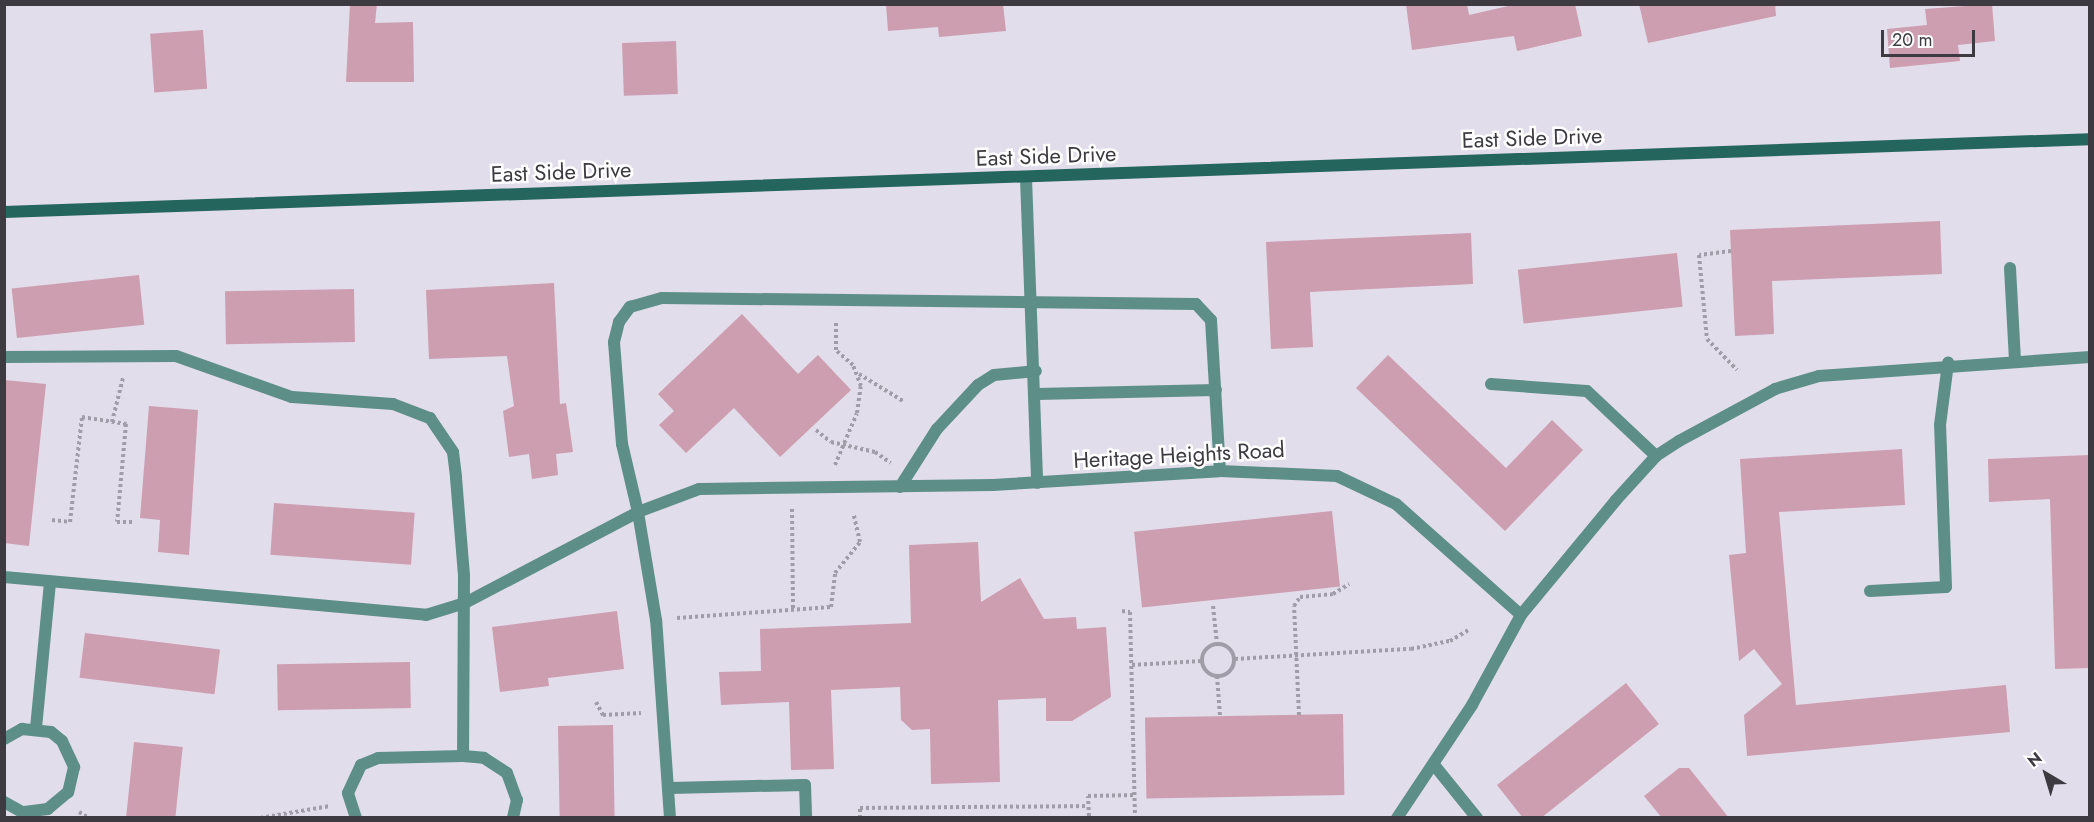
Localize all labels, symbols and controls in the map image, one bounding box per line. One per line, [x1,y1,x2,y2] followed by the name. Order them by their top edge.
[1884,18,1978,56] scale bar
[1892,27,1932,53] text: 20 m
[1461,122,1603,154] street label: East Side Drive
[975,140,1117,172] street label: East Side Drive
[490,156,632,188] street label: East Side Drive
[1073,436,1285,474] street label: Heritage Heights Road
[2016,744,2076,804] north arrow
[2023,746,2047,772] text: N

